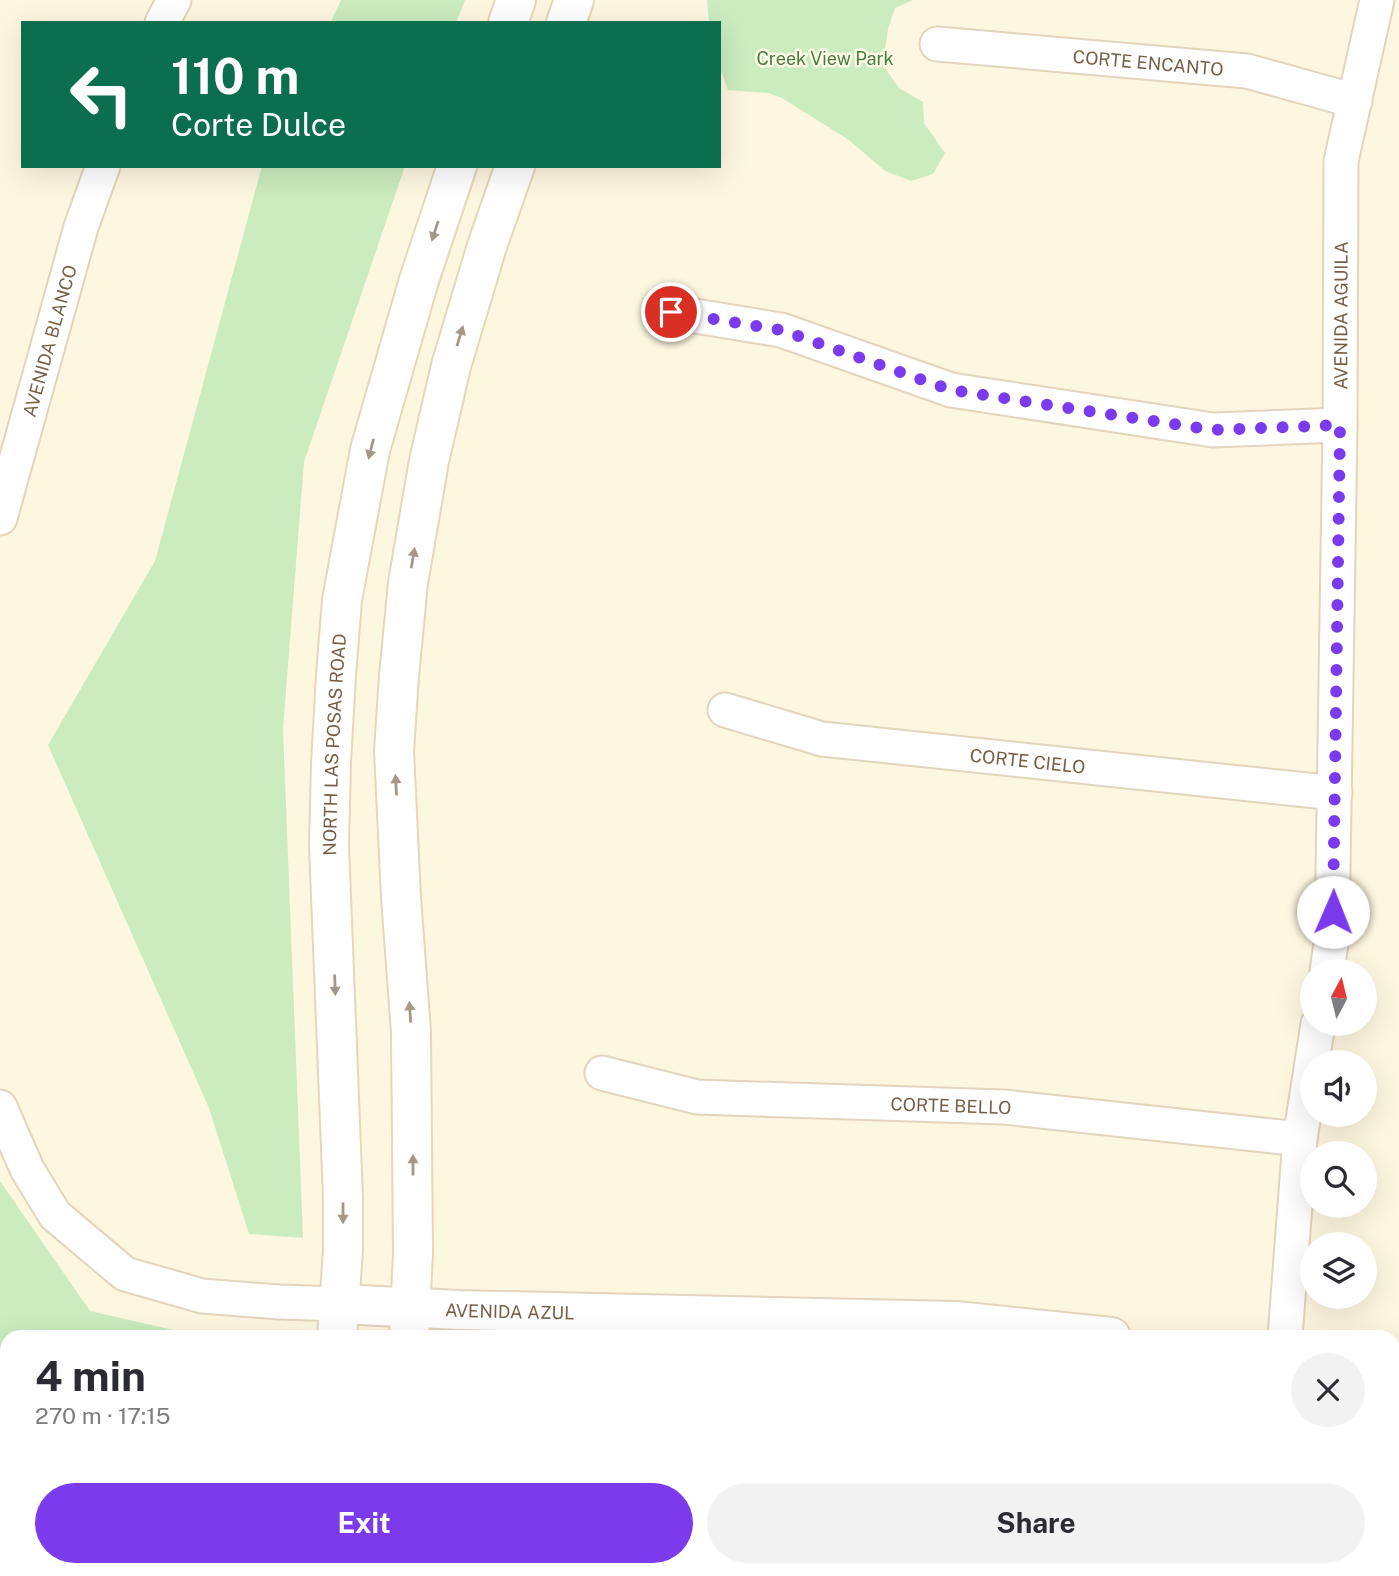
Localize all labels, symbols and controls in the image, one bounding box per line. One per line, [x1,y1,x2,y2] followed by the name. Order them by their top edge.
[1072,45,1224,79] street label: CORTE ENCANTO
[171,47,299,105] text: 110 m
[756,48,894,69] park label: Creek View Park
[56,49,147,140] icon: left
[171,106,346,143] text: Corte Dulce
[429,220,440,241] one-way arrow
[1330,241,1351,390] street label: AVENIDA AGUILA
[18,262,80,419] street label: AVENIDA BLANCO
[641,282,701,342] pin
[652,293,690,331] icon: arrive
[456,325,466,346] one-way arrow
[365,438,376,460] one-way arrow
[408,547,419,569] one-way arrow
[318,633,350,856] street label: NORTH LAS POSAS ROAD
[969,744,1086,777] street label: CORTE CIELO
[390,773,401,795] one-way arrow
[1296,875,1370,949] position arrow
[1300,959,1377,1036] north arrow
[1300,959,1377,1309] map controls
[329,975,340,997] one-way arrow
[404,1000,415,1022] one-way arrow
[1300,1050,1377,1127] button: sound
[890,1093,1012,1118] street label: CORTE BELLO
[1300,1141,1377,1218] button: search
[407,1154,419,1176] one-way arrow
[337,1202,349,1224] one-way arrow
[1300,1232,1377,1309] button: layers
[445,1299,575,1323] street label: AVENIDA AZUL
[35,1351,146,1400] text: 4 min
[1291,1353,1365,1427] button: close
[35,1402,170,1429] text: 270 m · 17:15
[35,1483,693,1563] button: Exit
[707,1483,1365,1563] button: Share

